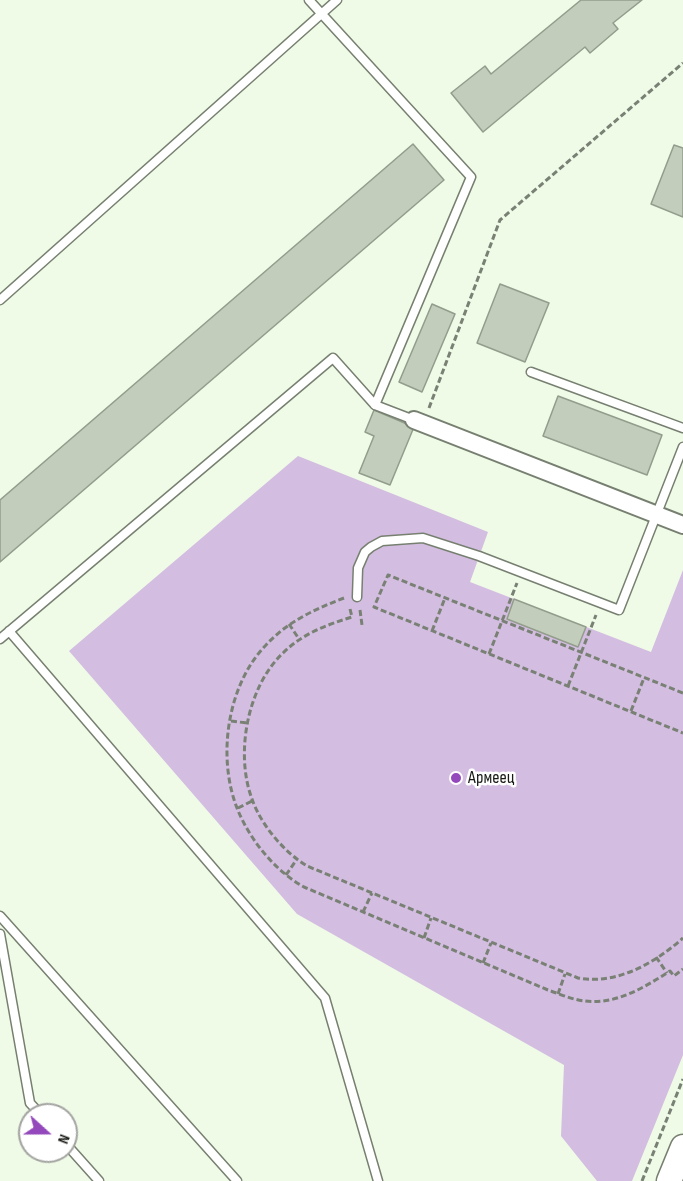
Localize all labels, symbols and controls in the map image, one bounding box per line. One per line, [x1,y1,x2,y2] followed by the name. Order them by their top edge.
[468,767,514,789] place label: Армеец
[449,771,463,785] marker: Армеец
[18,1103,78,1163] north arrow
[53,1132,74,1146] text: N

